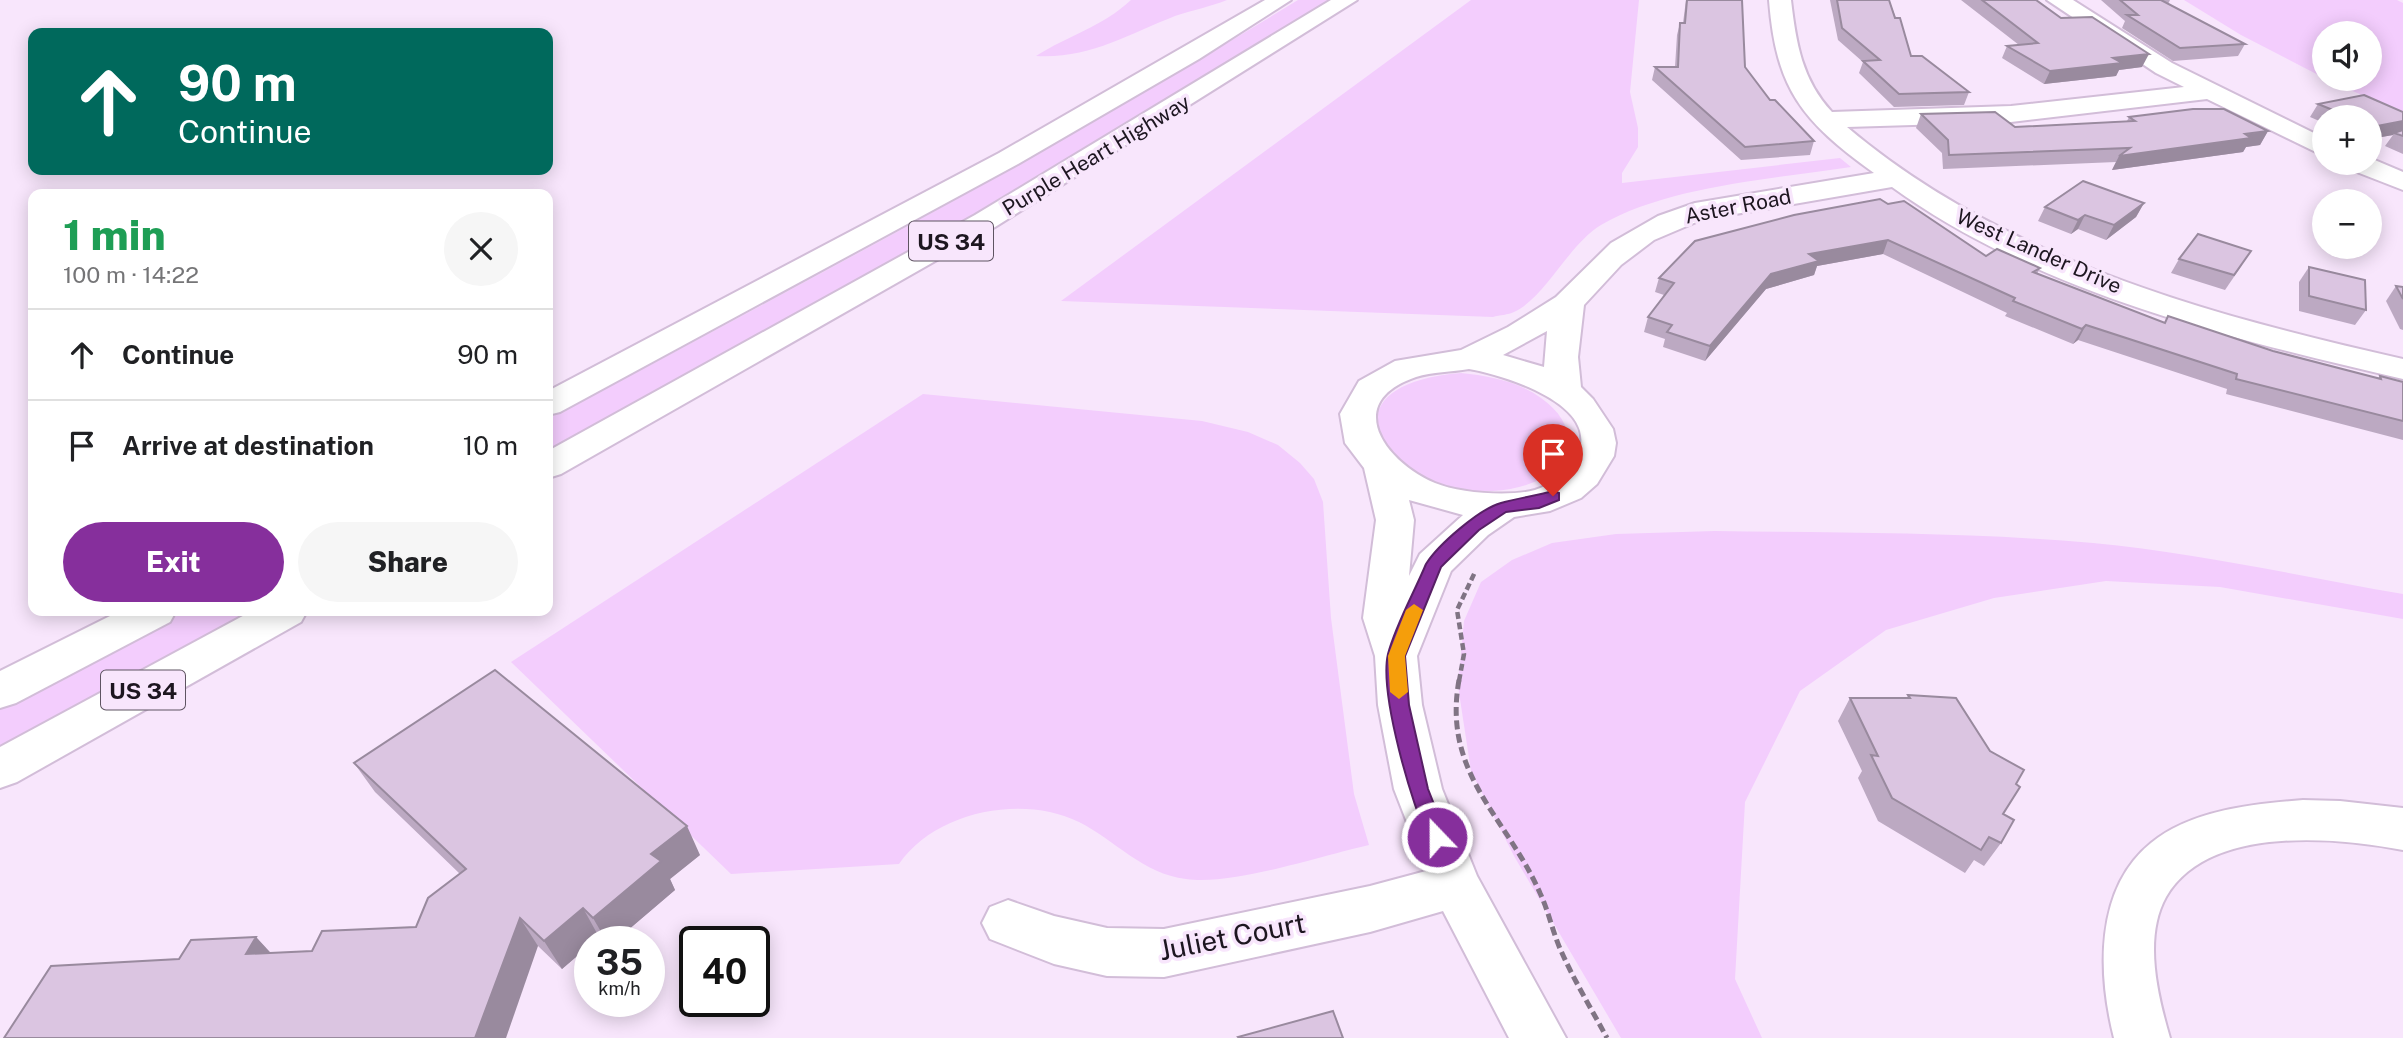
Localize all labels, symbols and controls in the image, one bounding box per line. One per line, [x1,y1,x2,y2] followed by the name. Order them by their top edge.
[2312,21,2382,259] map controls
[2312,21,2382,91] button: sound
[178,54,297,112] text: 90 m
[63,56,154,147] icon: ahead
[998,89,1194,221] street label: Purple Heart Highway
[2312,105,2382,175] button: +
[178,113,312,150] text: Continue
[1683,183,1793,229] street label: Aster Road
[2312,189,2382,259] button: −
[1953,203,2125,299] street label: West Lander Drive
[63,210,166,259] text: 1 min
[444,212,518,286] button: close
[909,222,993,260] road number: US 34
[63,261,199,288] text: 100 m · 14:22
[63,336,101,374] icon: ahead
[122,339,234,370] text: Continue
[457,339,518,370] text: 90 m
[1523,424,1583,496] pin
[63,427,101,465] icon: arrive
[122,430,374,461] text: Arrive at destination
[463,430,518,461] text: 10 m
[1534,435,1572,473] icon: arrive
[63,522,284,602] button: Exit
[298,522,518,602] button: Share
[101,670,185,710] road number: US 34
[1400,800,1474,874] position arrow
[1156,906,1308,966] street label: Juliet Court
[679,926,770,1017] speed limit sign: 40
[596,942,643,983] text: 35
[598,978,641,999] text: km/h

